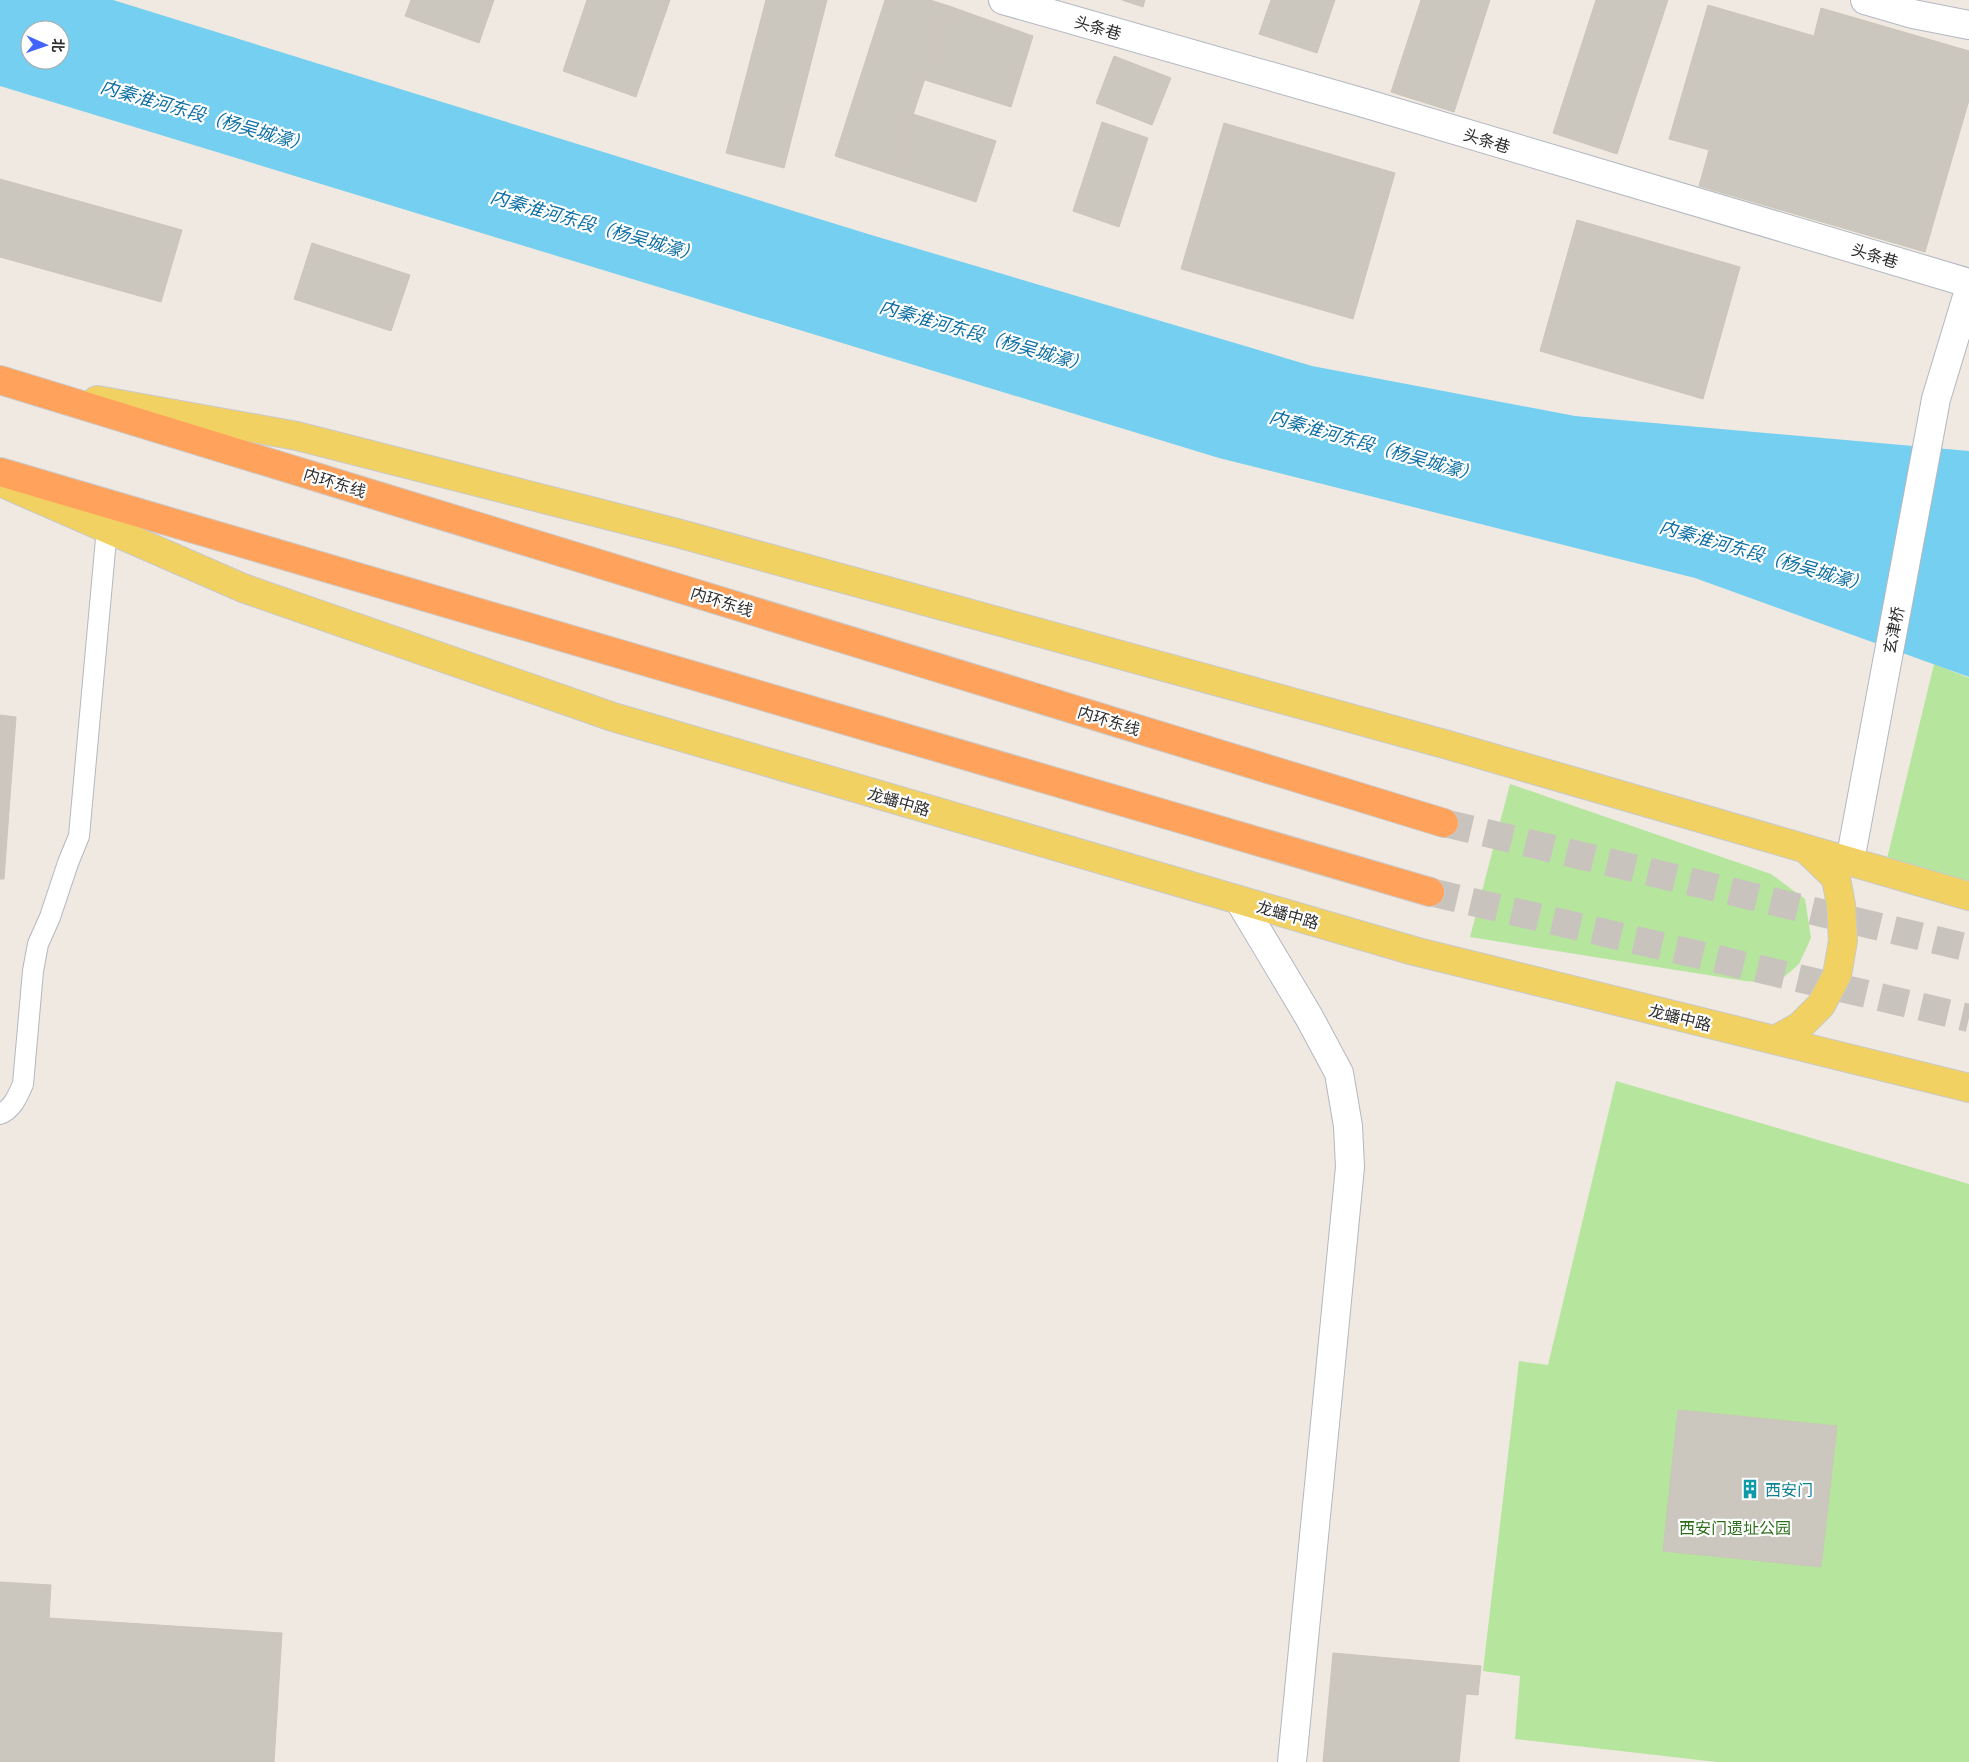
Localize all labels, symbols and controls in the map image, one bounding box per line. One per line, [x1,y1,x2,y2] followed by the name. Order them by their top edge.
[1072,11,1124,43] street label: 头条巷
[20,20,70,70] north arrow
[50,38,67,53] text: 北
[98,75,312,155] water label: 内秦淮河东段（杨吴城濠）
[1461,124,1513,156] street label: 头条巷
[488,185,702,265] water label: 内秦淮河东段（杨吴城濠）
[1849,239,1901,271] street label: 头条巷
[877,295,1091,375] water label: 内秦淮河东段（杨吴城濠）
[1267,405,1481,485] water label: 内秦淮河东段（杨吴城濠）
[302,464,368,500] street label: 内环东线
[1657,515,1871,595] water label: 内秦淮河东段（杨吴城濠）
[689,583,755,619] street label: 内环东线
[1879,605,1907,655] street label: 玄津桥
[1076,702,1142,738] street label: 内环东线
[866,783,932,819] street label: 龙蟠中路
[1255,896,1321,932] street label: 龙蟠中路
[1647,1000,1713,1034] street label: 龙蟠中路
[1739,1478,1761,1500] building icon: 西安门
[1765,1480,1813,1499] place label: 西安门
[1679,1518,1791,1537] park label: 西安门遗址公园

